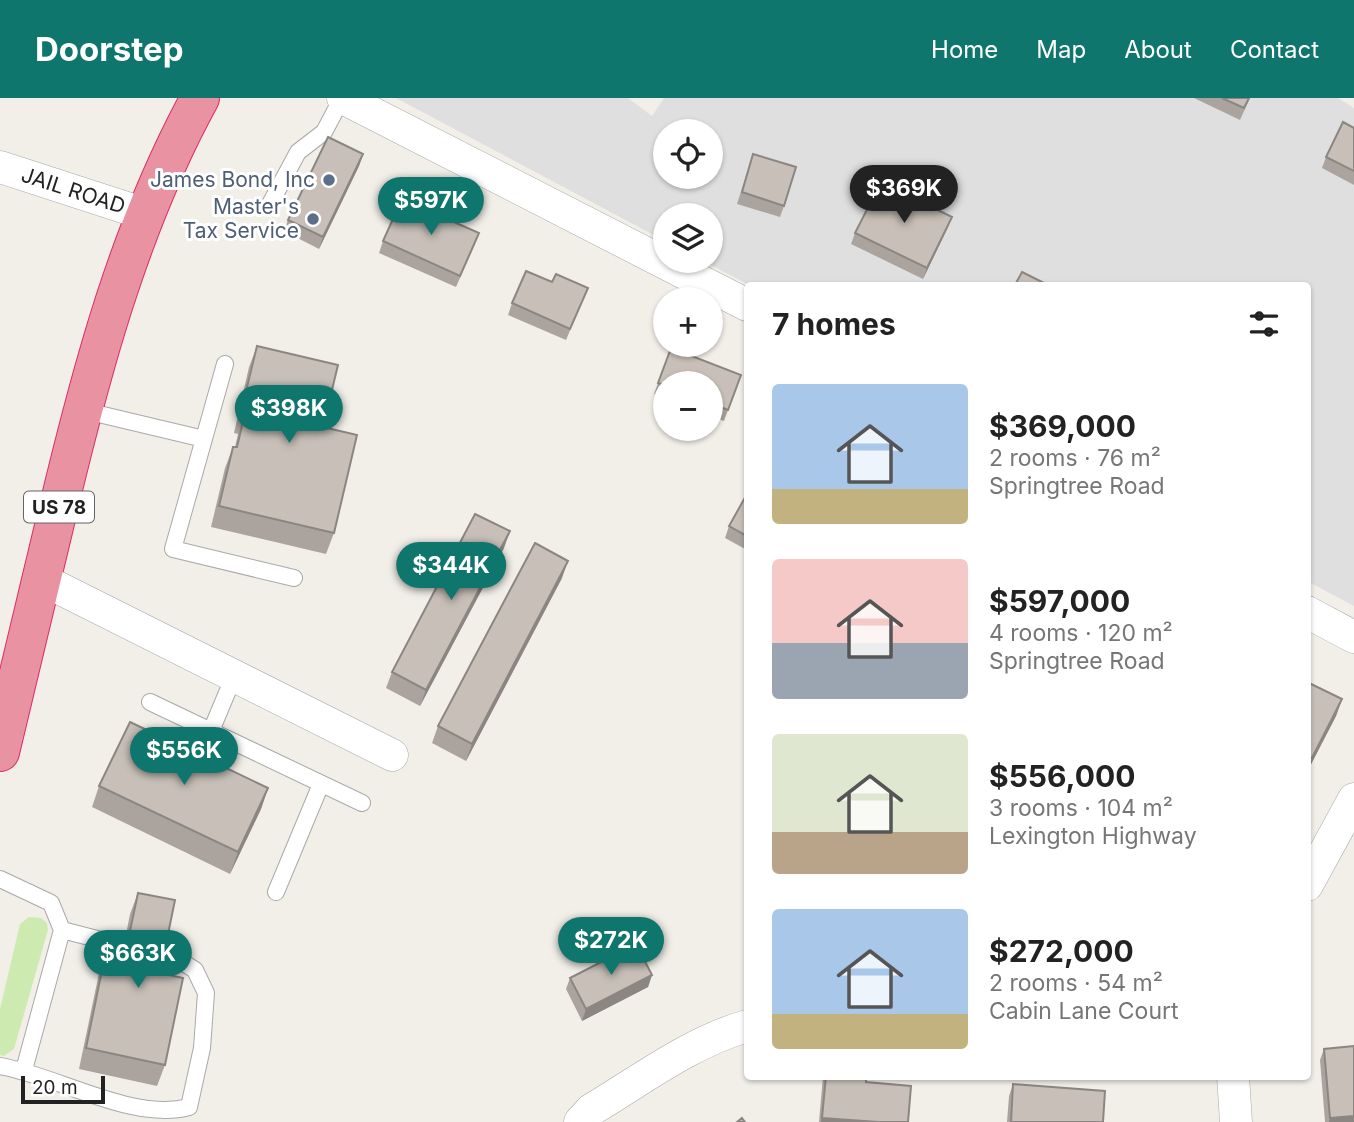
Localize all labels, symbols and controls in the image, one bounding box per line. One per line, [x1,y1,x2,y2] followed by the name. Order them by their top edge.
[35,29,183,69] text: Doorstep
[931,35,998,64] text: Home
[1036,35,1086,64] text: Map
[1124,35,1192,64] text: About
[1230,35,1319,64] text: Contact
[653,119,723,441] map controls
[653,119,723,189] button: locate
[18,162,129,219] street label: JAIL ROAD
[855,166,953,225] pin: $369K
[150,167,315,192] place label: James Bond, Inc
[321,172,337,188] marker: James Bond, Inc
[866,174,942,202] text: $369K
[382,178,480,237] pin: $597K
[394,186,468,214] text: $597K
[183,194,299,243] place label: Master's Tax Service
[653,203,723,273] button: layers
[305,211,321,227] marker: Master's Tax Service
[653,287,723,357] button: +
[1245,305,1283,343] icon: filters
[772,306,896,342] text: 7 homes
[653,371,723,441] button: −
[240,386,338,445] pin: $398K
[251,394,327,422] text: $398K
[989,408,1136,444] text: $369,000
[828,412,912,496] icon: home
[989,444,1161,472] text: 2 rooms · 76 m²
[989,472,1165,500] text: Springtree Road
[24,492,94,522] road number: US 78
[402,542,500,602] pin: $344K
[412,551,490,579] text: $344K
[989,583,1130,619] text: $597,000
[828,587,912,671] icon: home
[989,619,1173,647] text: 4 rooms · 120 m²
[989,647,1165,675] text: Springtree Road
[135,728,233,787] pin: $556K
[146,736,222,764] text: $556K
[989,758,1135,794] text: $556,000
[828,762,912,846] icon: home
[989,794,1173,822] text: 3 rooms · 104 m²
[989,822,1197,850] text: Lexington Highway
[562,918,660,977] pin: $272K
[574,926,648,954] text: $272K
[89,930,187,990] pin: $663K
[989,933,1134,969] text: $272,000
[828,937,912,1021] icon: home
[100,939,176,967] text: $663K
[989,969,1163,997] text: 2 rooms · 54 m²
[989,997,1179,1025] text: Cabin Lane Court
[21,1073,105,1105] scale bar
[32,1076,78,1099] text: 20 m

